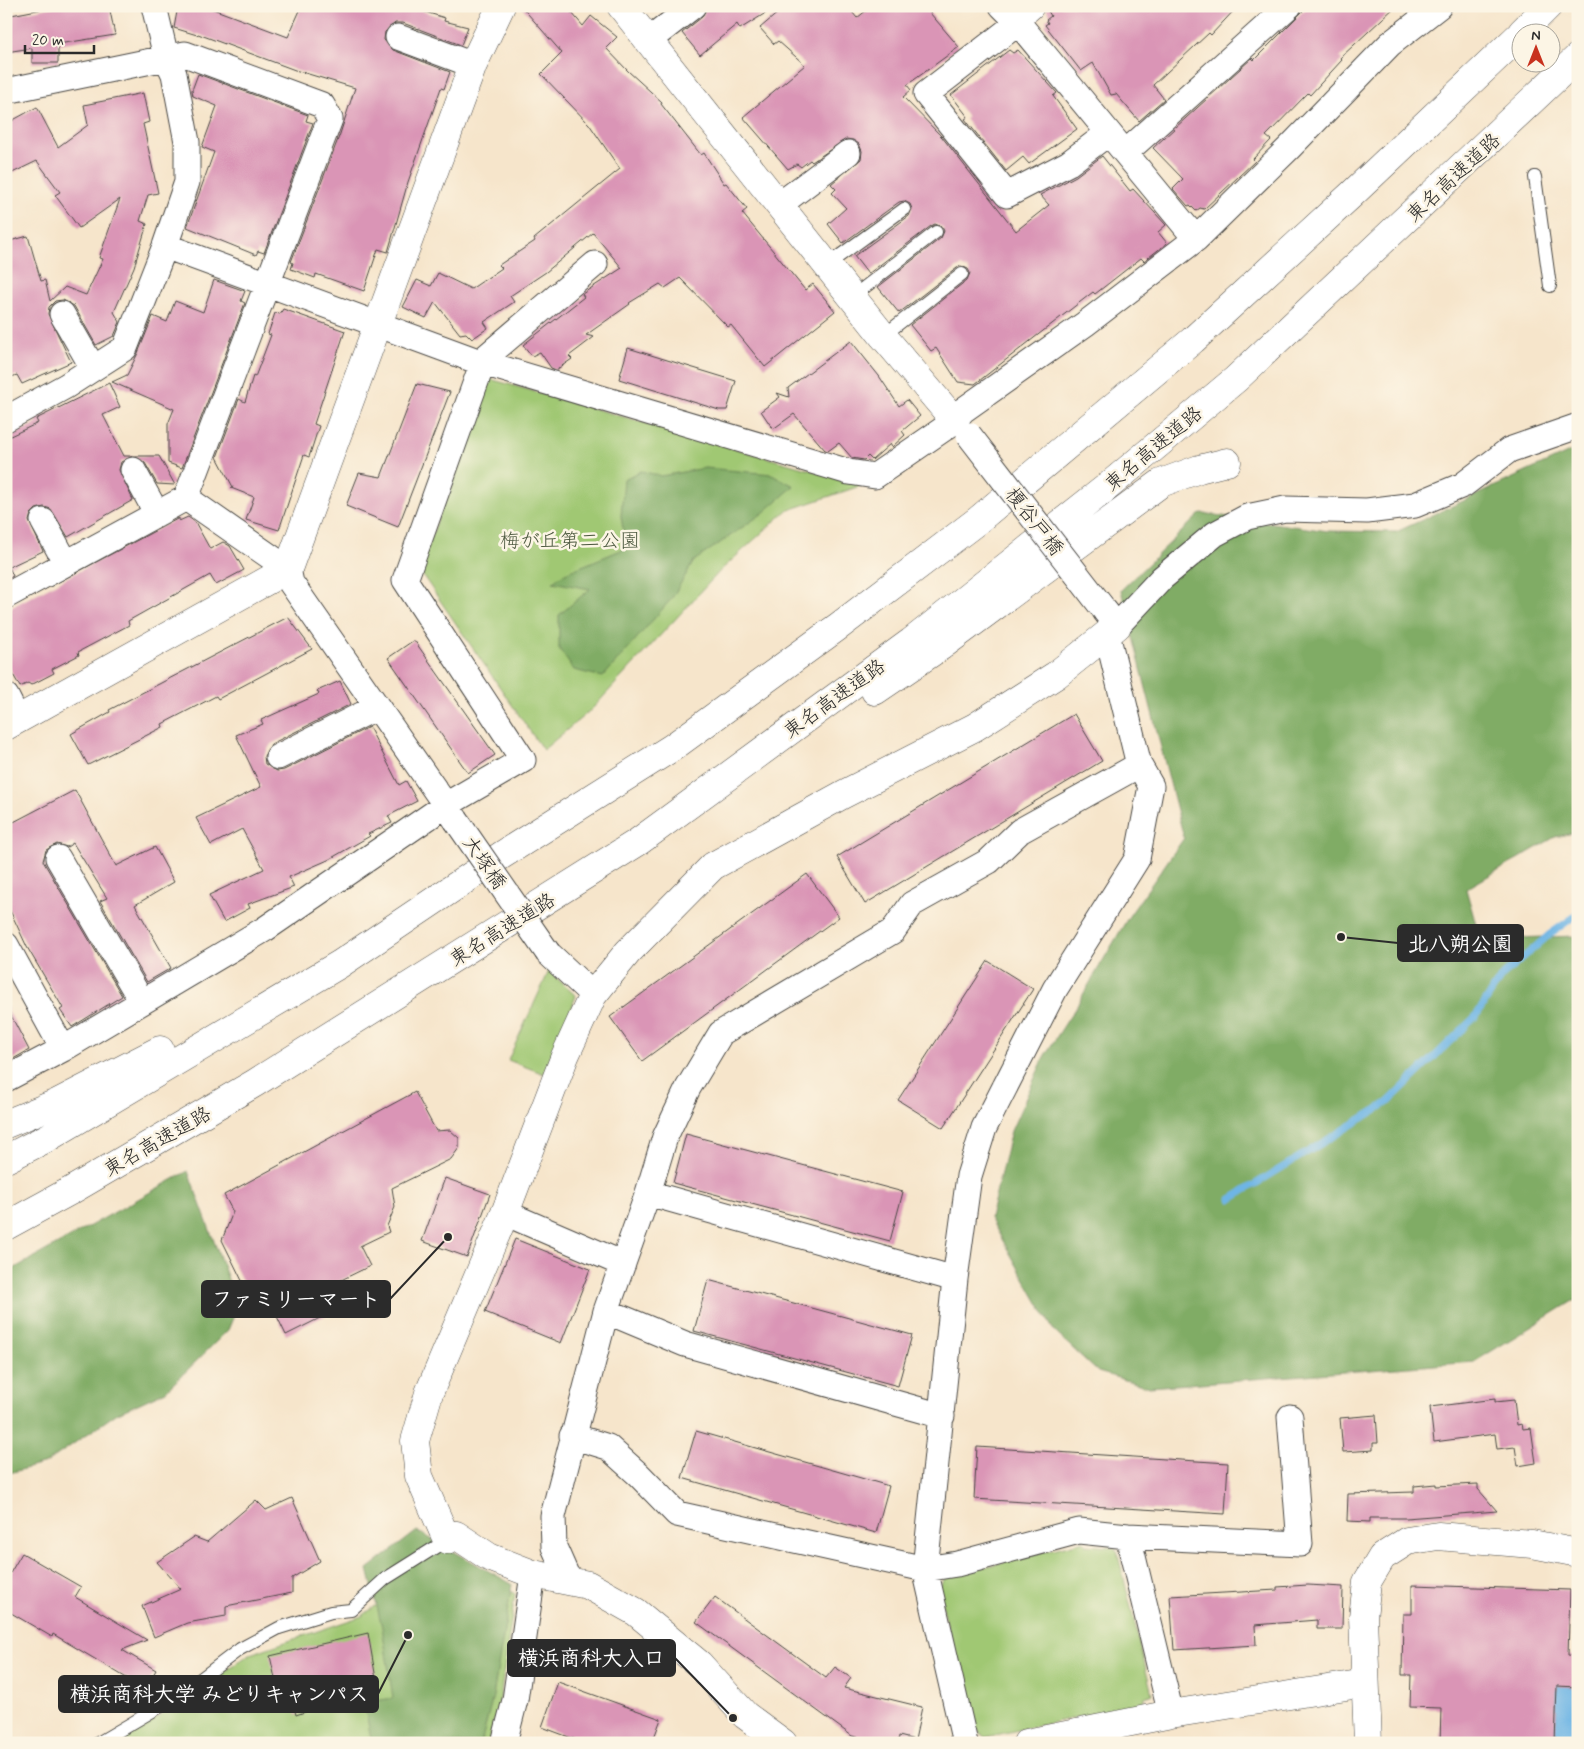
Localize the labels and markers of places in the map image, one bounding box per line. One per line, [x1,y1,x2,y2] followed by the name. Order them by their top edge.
[1398,925,1523,961] callout: 北八朔公園
[202,1281,390,1317] callout: ファミリーマート
[508,1640,675,1676] callout: 横浜商科大入口
[59,1676,378,1712] callout: 横浜商科大学 みどりキャンパス

